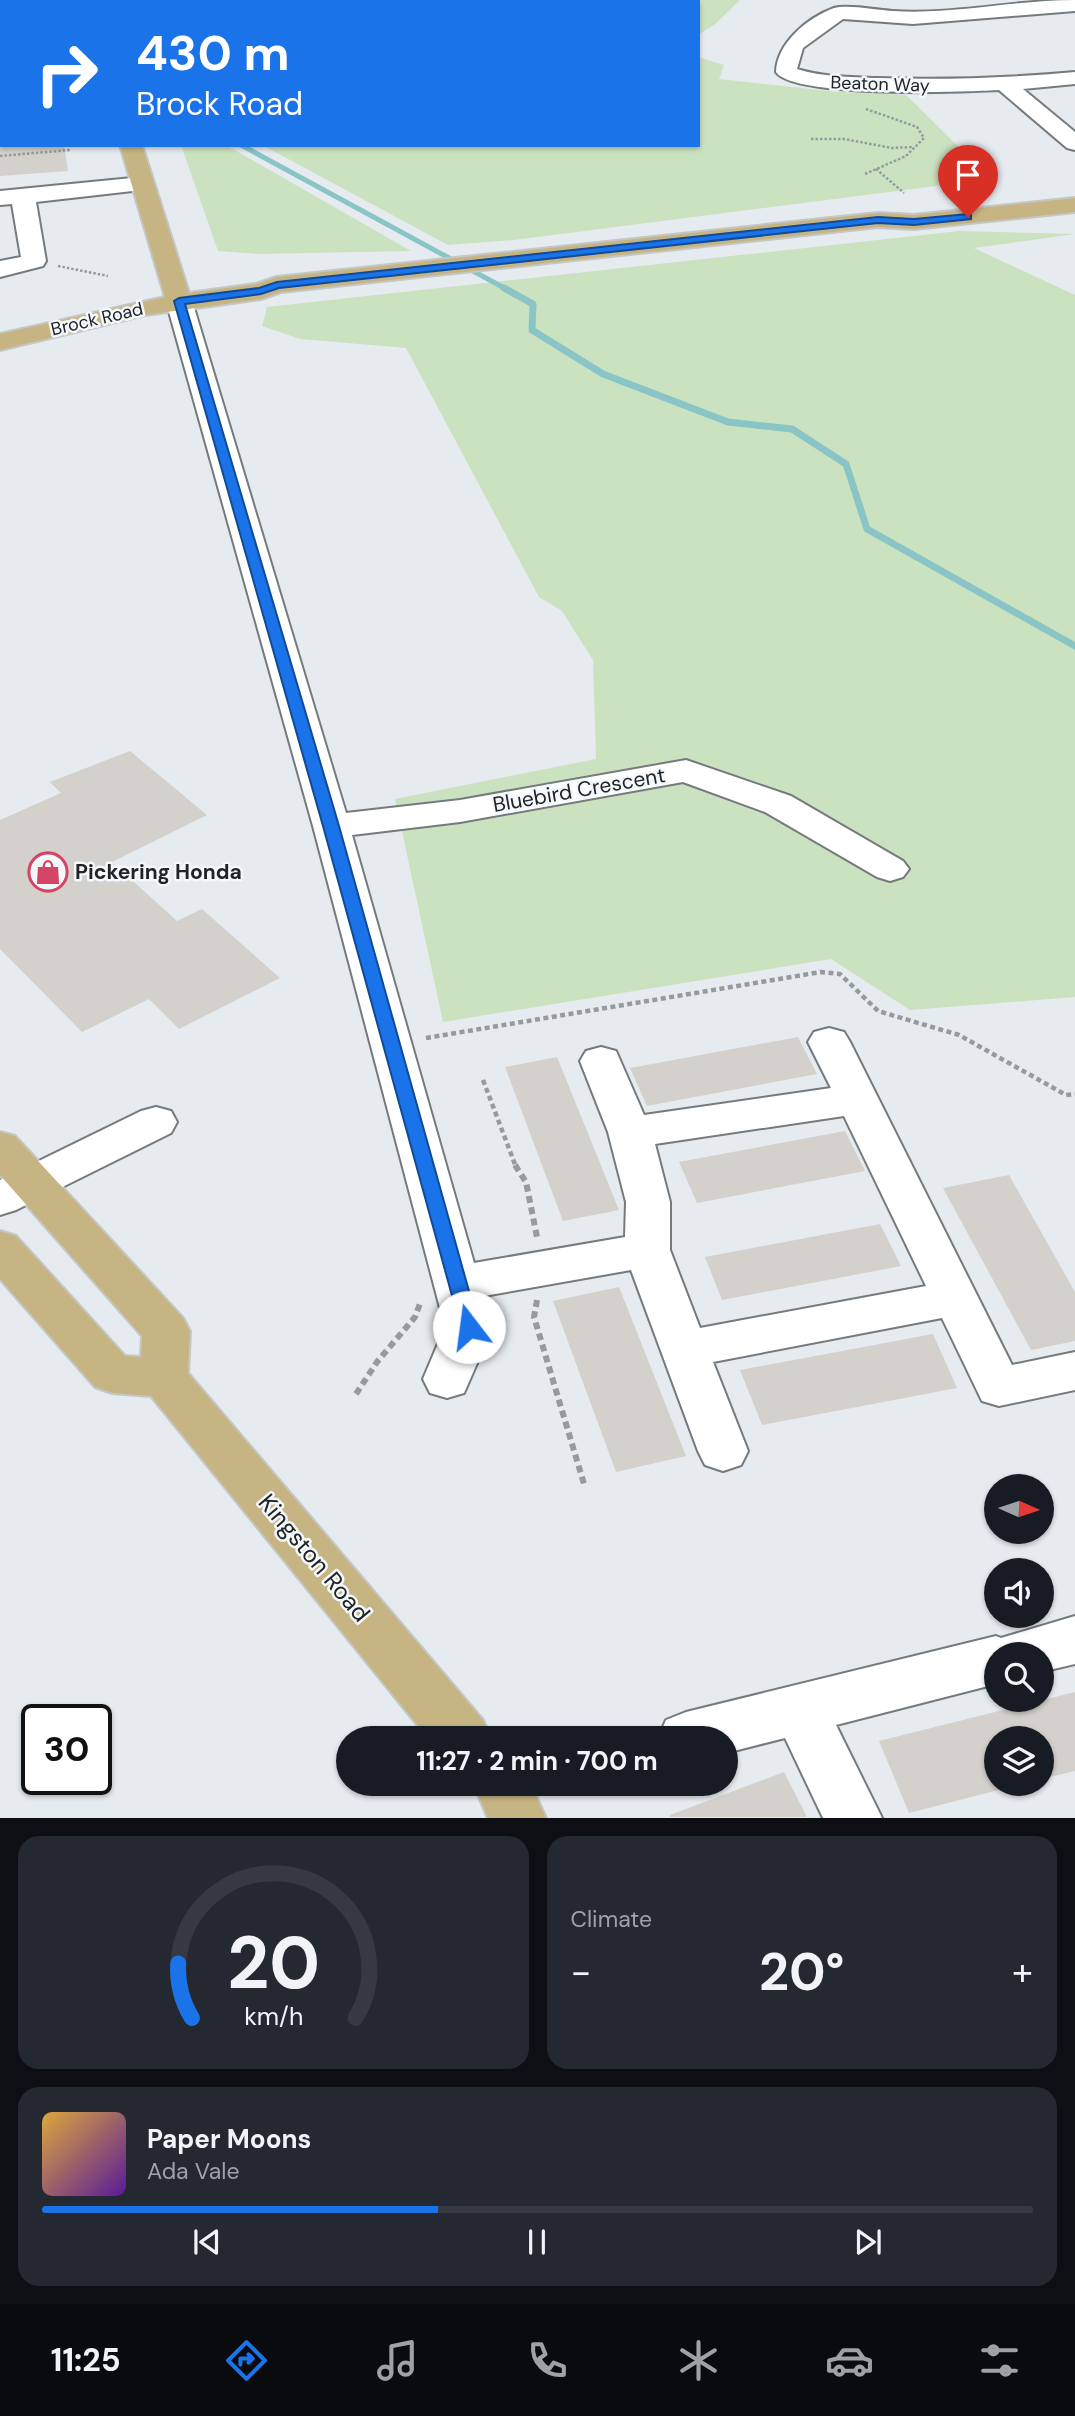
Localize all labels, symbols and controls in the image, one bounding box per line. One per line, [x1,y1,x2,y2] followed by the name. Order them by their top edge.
[136,21,290,85] text: 430 m
[21,28,112,119] icon: right
[830,70,930,98] street label: Beaton Way
[136,83,303,125] text: Brock Road
[938,145,998,217] pin
[949,156,987,194] icon: arrive
[49,297,145,341] street label: Brock Road
[491,761,667,819] street label: Bluebird Crescent
[27,851,69,893] shop icon: Pickering Honda
[75,858,242,886] place label: Pickering Honda
[432,1290,506,1364] position arrow
[984,1474,1054,1544] north arrow
[984,1474,1054,1796] map controls
[252,1487,377,1628] street label: Kingston Road
[984,1558,1054,1628] button: sound
[984,1642,1054,1712] button: search
[21,1704,112,1795] speed limit sign: 30
[984,1726,1054,1796] button: layers
[416,1744,658,1778] text: 11:27 · 2 min · 700 m
[571,1904,652,1934] text: Climate
[227,1917,320,2012] text: 20
[759,1938,844,2006] text: 20°
[571,1947,591,1997] text: −
[1012,1947,1033,1997] text: +
[244,2000,303,2033] text: km/h
[147,2122,311,2156] text: Paper Moons
[147,2156,240,2186] text: Ada Vale
[188,2223,226,2261] icon: previous
[518,2223,556,2261] icon: pause
[849,2223,887,2261] icon: next
[222,2336,271,2385] icon: directions
[373,2336,422,2385] icon: music
[523,2336,572,2385] icon: phone
[674,2336,723,2385] icon: climate
[825,2336,874,2385] icon: car
[975,2336,1024,2385] icon: filters
[51,2339,121,2381] text: 11:25

